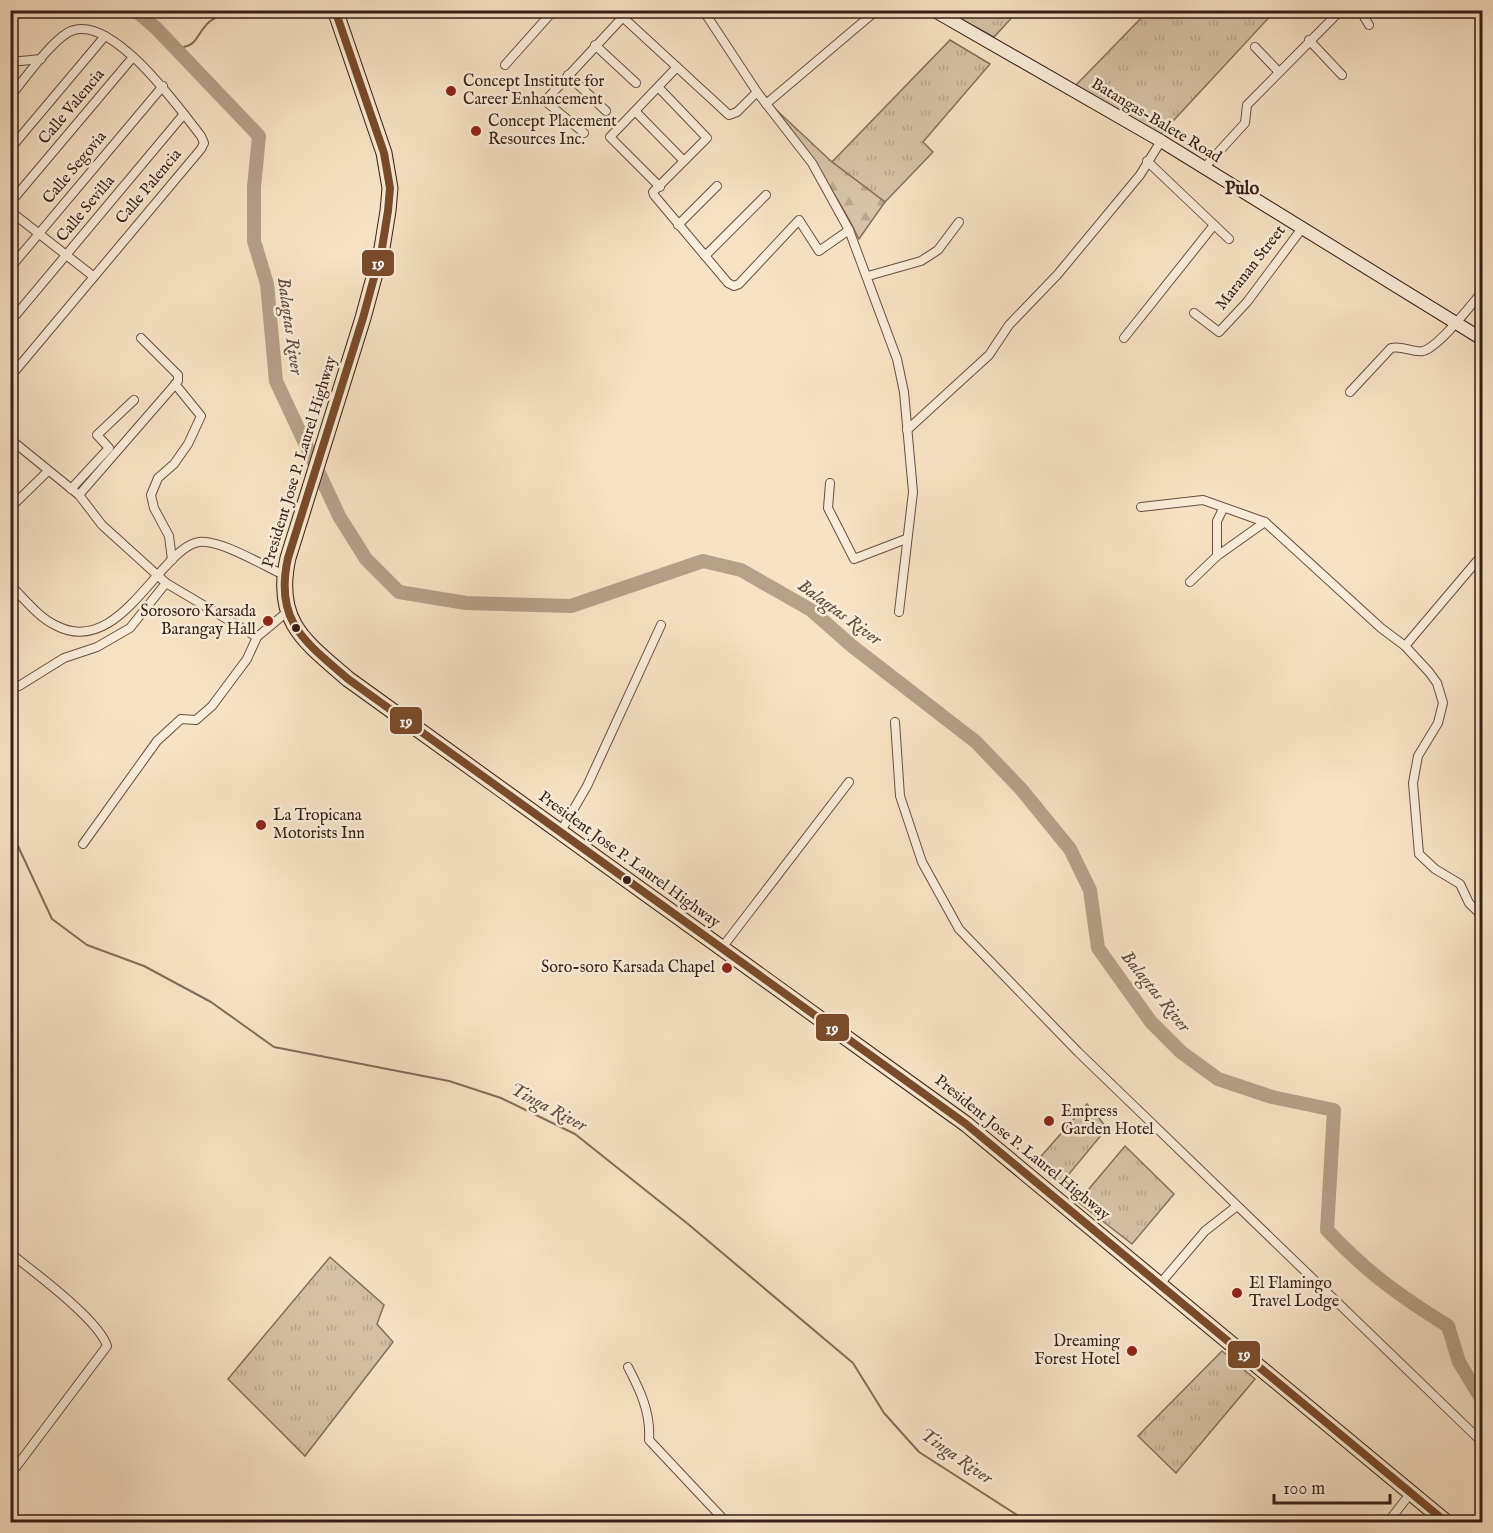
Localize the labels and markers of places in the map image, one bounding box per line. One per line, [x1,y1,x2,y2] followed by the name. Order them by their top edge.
[463,72,605,110] place label: Concept Institute for Career Enhancement
[444,84,458,98] marker: Concept Institute for Career Enhancement
[488,112,617,150] place label: Concept Placement Resources Inc.
[469,124,483,138] marker: Concept Placement Resources Inc.
[140,602,257,640] place label: Sorosoro Karsada Barangay Hall
[261,614,275,628] marker: Sorosoro Karsada Barangay Hall
[290,622,302,634] unlabelled marker
[273,806,365,844] place label: La Tropicana Motorists Inn
[254,818,268,832] marker: La Tropicana Motorists Inn
[621,874,633,886] unlabelled marker
[541,958,716,978] place label: Soro-soro Karsada Chapel
[720,961,734,975] marker: Soro-soro Karsada Chapel
[1061,1102,1154,1140] place label: Empress Garden Hotel
[1042,1114,1056,1128] marker: Empress Garden Hotel
[1249,1274,1339,1312] place label: El Flamingo Travel Lodge
[1230,1286,1244,1300] marker: El Flamingo Travel Lodge
[1034,1332,1121,1370] place label: Dreaming Forest Hotel
[1125,1344,1139,1358] marker: Dreaming Forest Hotel

